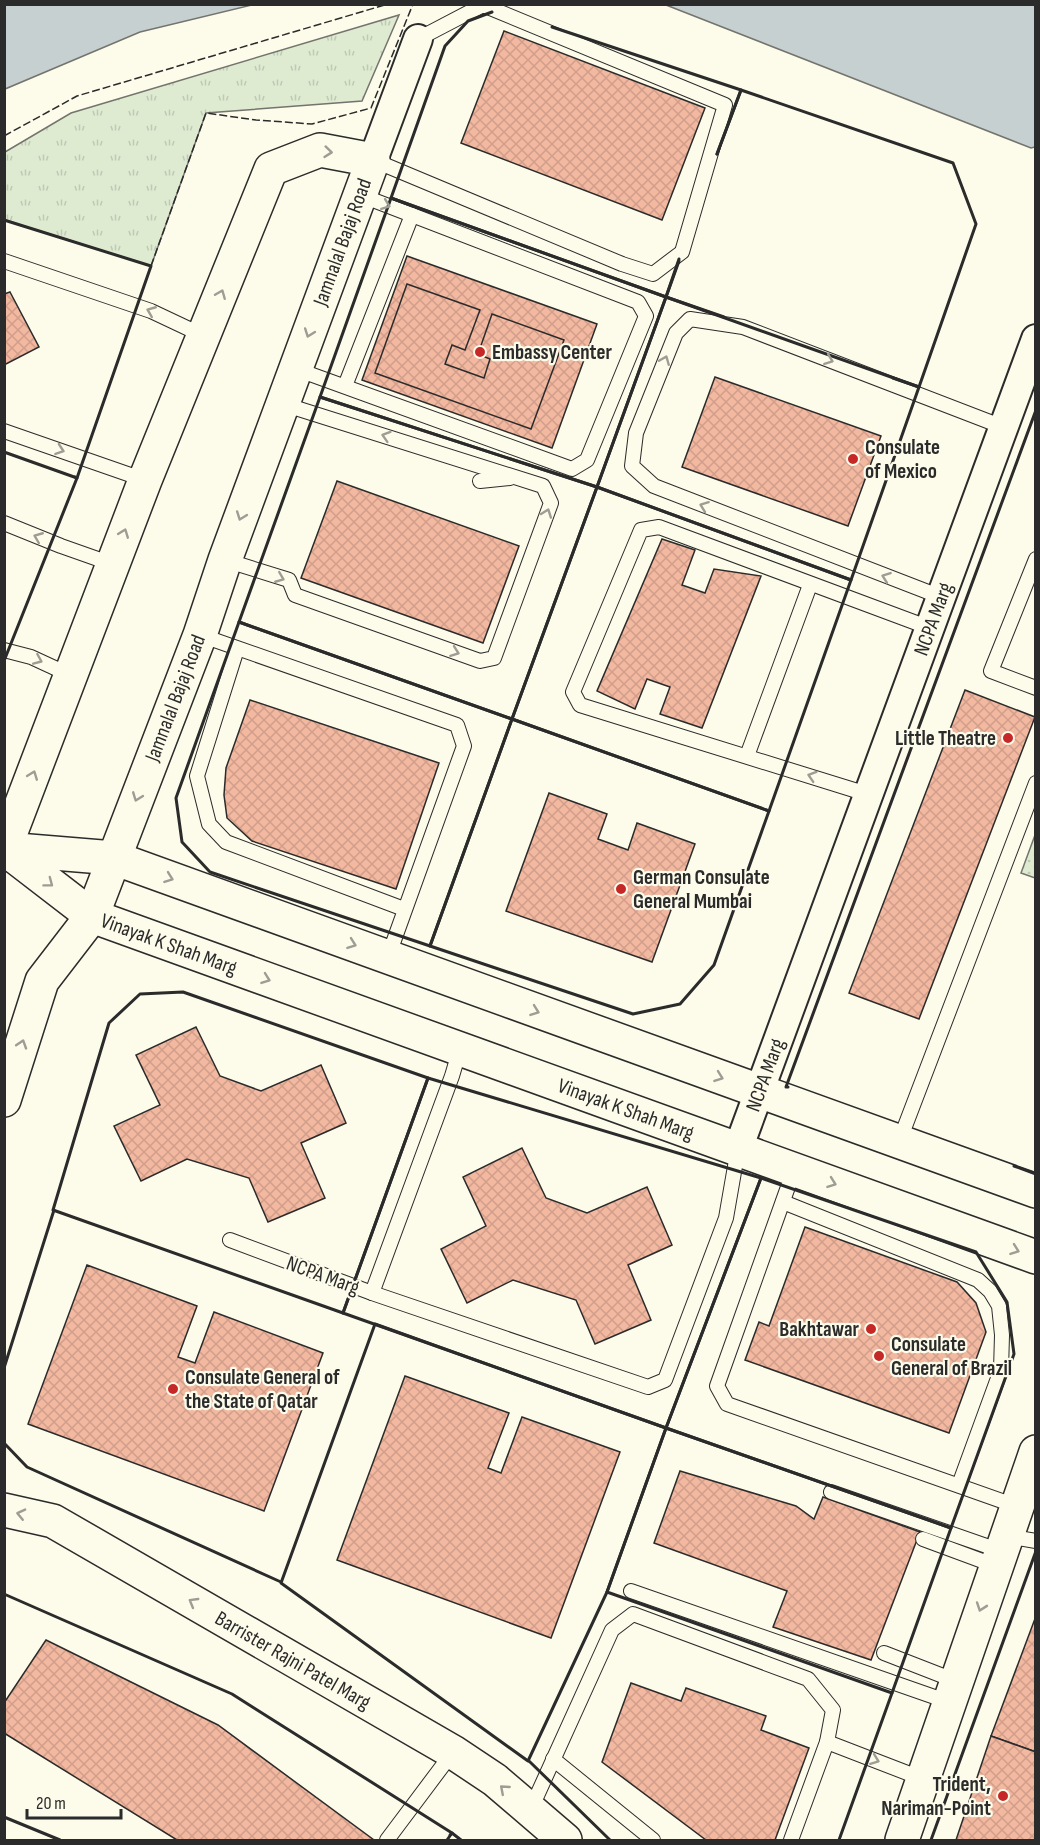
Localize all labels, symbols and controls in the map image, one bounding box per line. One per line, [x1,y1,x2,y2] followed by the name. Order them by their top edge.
[323,145,332,158] one-way arrow
[308,175,377,310] street label: Jamnalal Bajaj Road
[380,198,391,210] one-way arrow
[213,289,226,300] one-way arrow
[146,306,157,318] one-way arrow
[303,327,316,338] one-way arrow
[492,340,612,365] place label: Embassy Center
[473,345,487,359] marker: Embassy Center
[823,353,834,366] one-way arrow
[658,356,670,367] one-way arrow
[381,431,392,444] one-way arrow
[865,435,940,484] place label: Consulate of Mexico
[54,443,65,456] one-way arrow
[846,452,860,466] marker: Consulate of Mexico
[700,501,711,513] one-way arrow
[236,509,248,520] one-way arrow
[540,509,553,519] one-way arrow
[117,528,129,539] one-way arrow
[34,532,45,544] one-way arrow
[274,571,285,583] one-way arrow
[881,571,892,584] one-way arrow
[909,579,958,659] street label: NCPA Marg
[139,631,211,766] street label: Jamnalal Bajaj Road
[449,645,460,658] one-way arrow
[32,653,43,665] one-way arrow
[895,726,996,751] place label: Little Theatre
[1001,731,1015,745] marker: Little Theatre
[25,770,38,780] one-way arrow
[807,771,818,783] one-way arrow
[132,791,145,802] one-way arrow
[633,865,770,914] place label: German Consulate General Mumbai
[163,871,174,883] one-way arrow
[42,875,53,886] one-way arrow
[614,882,628,896] marker: German Consulate General Mumbai
[97,908,240,981] street label: Vinayak K Shah Marg
[346,937,357,950] one-way arrow
[260,971,271,984] one-way arrow
[529,1004,540,1016] one-way arrow
[741,1035,790,1115] street label: NCPA Marg
[15,1039,27,1050] one-way arrow
[713,1070,724,1083] one-way arrow
[554,1073,697,1146] street label: Vinayak K Shah Marg
[826,1176,837,1189] one-way arrow
[1010,1242,1020,1255] one-way arrow
[283,1251,363,1300] street label: NCPA Marg
[779,1317,860,1342] place label: Bakhtawar
[864,1322,878,1336] marker: Bakhtawar
[891,1332,1012,1381] place label: Consulate General of Brazil
[872,1349,886,1363] marker: Consulate General of Brazil
[185,1365,340,1414] place label: Consulate General of the State of Qatar
[166,1382,180,1396] marker: Consulate General of the State of Qatar
[16,1508,26,1521] one-way arrow
[189,1598,199,1609] one-way arrow
[976,1601,989,1612] one-way arrow
[210,1606,375,1715] street label: Barrister Rajni Patel Marg
[869,1753,880,1765] one-way arrow
[881,1772,991,1821] place label: Trident, Nariman-Point
[27,1782,122,1820] scale bar
[500,1785,511,1796] one-way arrow
[996,1789,1010,1803] marker: Trident, Nariman-Point
[36,1793,66,1814] text: 20 m

